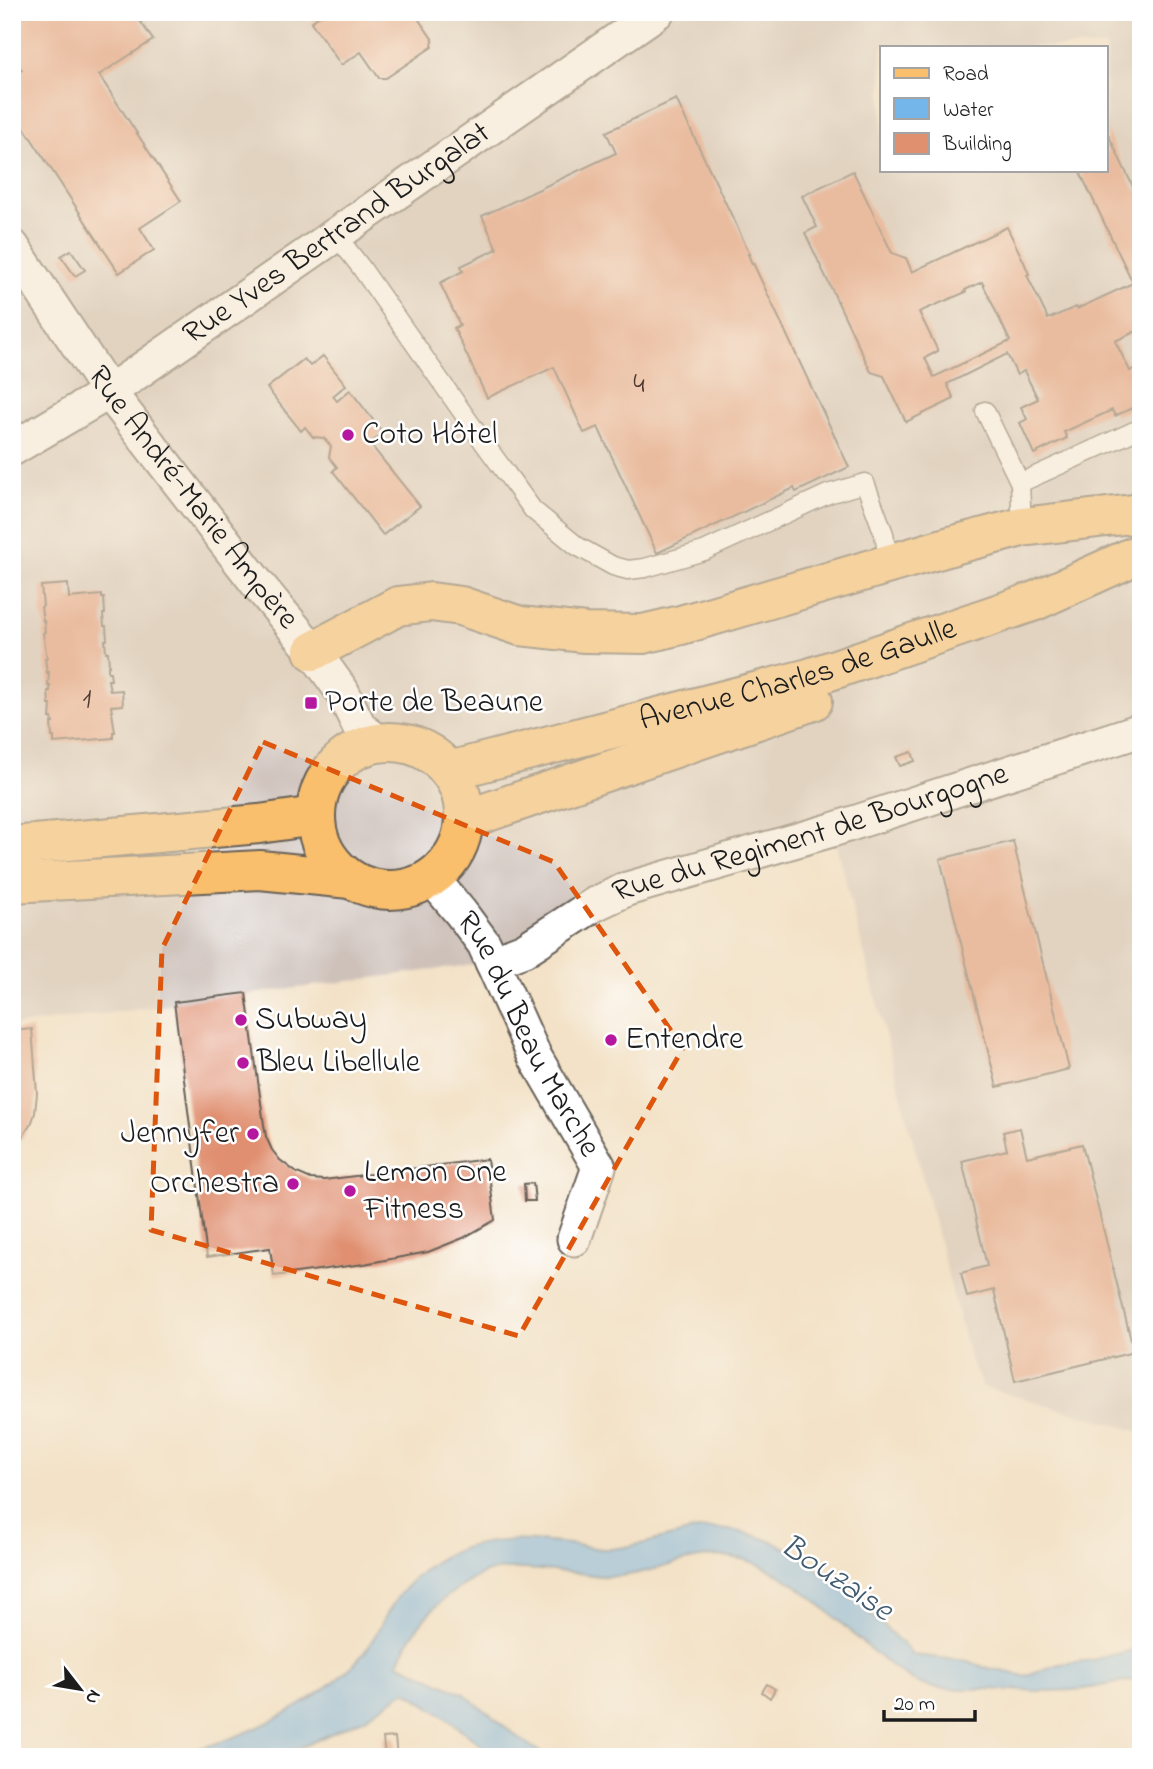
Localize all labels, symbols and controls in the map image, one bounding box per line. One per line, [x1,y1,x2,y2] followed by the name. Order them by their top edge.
[880,46,1108,172] legend
[943,60,989,90] text: Road
[943,96,994,126] text: Water
[174,110,501,357] street label: Rue Yves Bertrand Burgalat
[942,130,1012,162] text: Building
[74,357,310,641] street label: Rue André-Marie Ampère
[633,365,645,406] house number: 4
[362,412,497,459] place label: Coto Hôtel
[340,427,356,443] marker: Coto Hôtel
[634,606,964,744] street label: Avenue Charles de Gaulle
[83,680,92,721] house number: 1
[325,680,544,727] place label: Porte de Beaune
[303,695,319,711] marker: Porte de Beaune
[605,751,1015,916] street label: Rue du Regiment de Bourgogne
[444,901,612,1167] street label: Rue du Beau Marche
[255,997,367,1044] place label: Subway
[233,1012,249,1028] marker: Subway
[625,1017,744,1064] place label: Entendre
[603,1032,619,1048] marker: Entendre
[256,1040,421,1087] place label: Bleu Libellule
[235,1055,251,1071] marker: Bleu Libellule
[121,1111,239,1158] place label: Jennyfer
[245,1126,261,1142] marker: Jennyfer
[363,1150,507,1234] place label: Lemon One Fitness
[150,1161,279,1208] place label: Orchestra
[285,1176,301,1192] marker: Orchestra
[342,1183,358,1199] marker: Lemon One Fitness
[770,1524,903,1635] water label: Bouzaise
[46,1654,116,1724] north arrow
[884,1678,974,1722] scale bar
[77,1684,107,1709] text: N
[894,1690,935,1720] text: 20 m

